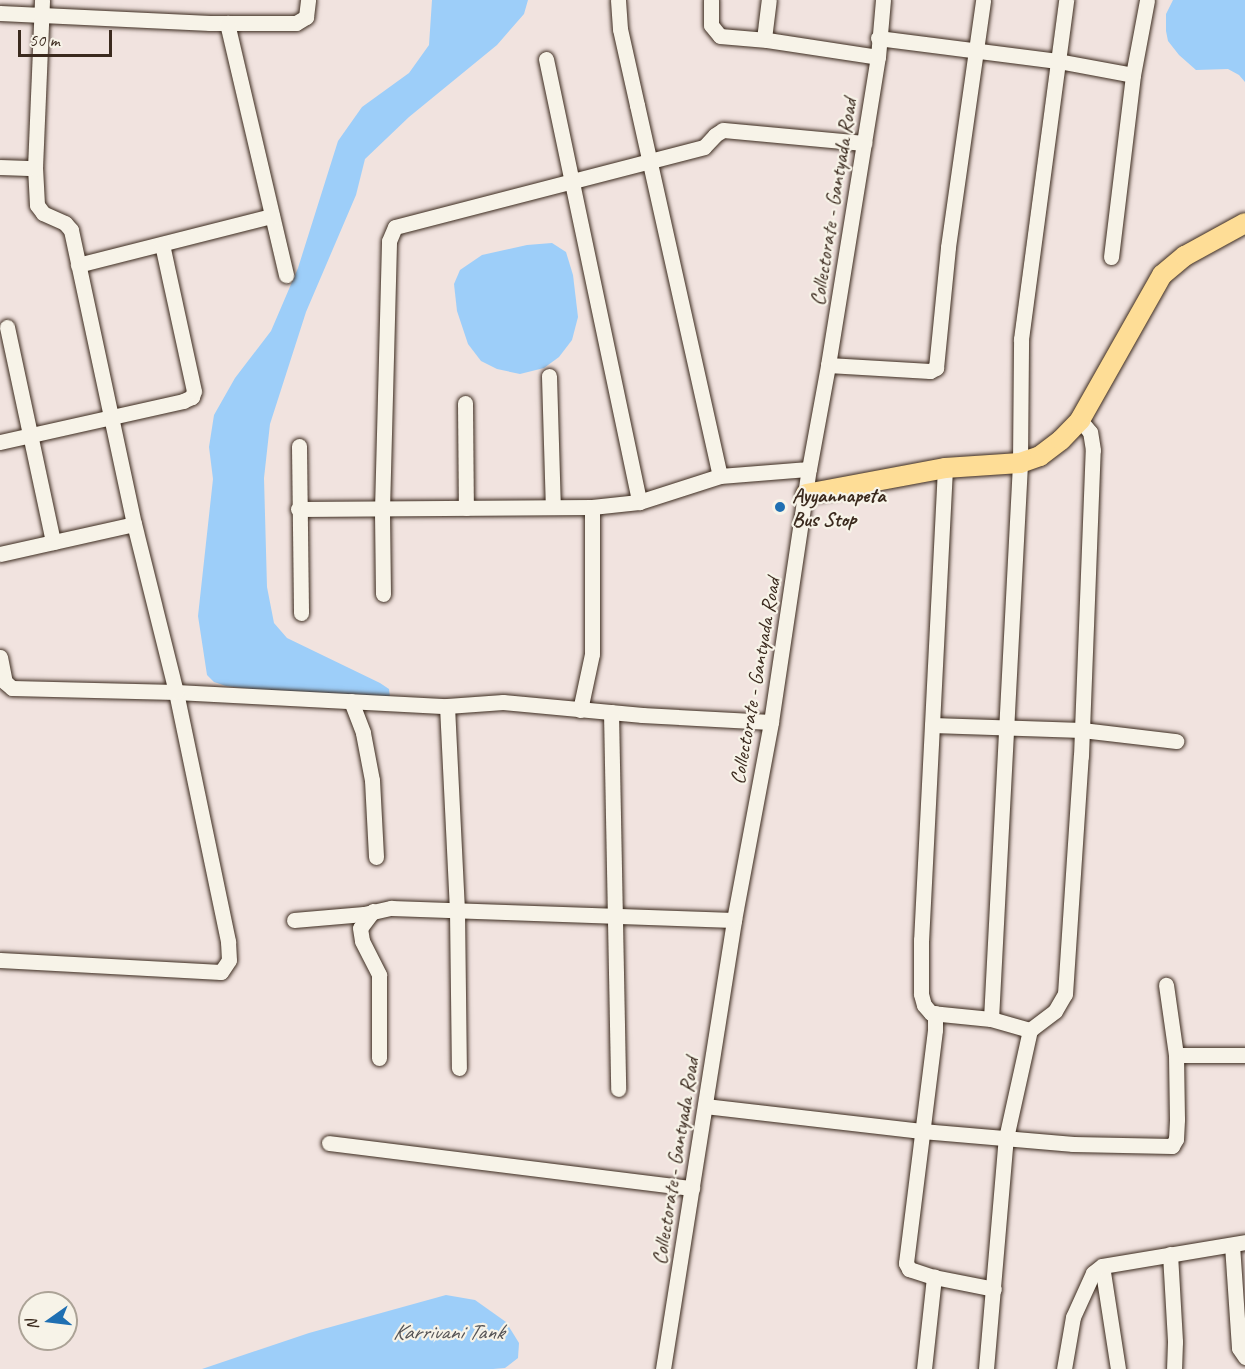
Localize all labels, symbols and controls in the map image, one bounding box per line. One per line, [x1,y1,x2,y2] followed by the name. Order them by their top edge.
[21,18,116,56] scale bar
[29,29,60,51] text: 50 m
[804,97,862,307] street label: Collectorate - Gantyada Road
[792,482,885,532] place label: Ayyannapeta Bus Stop
[773,500,787,514] marker: Ayyannapeta Bus Stop
[724,576,786,786] street label: Collectorate - Gantyada Road
[646,1056,704,1266] street label: Collectorate - Gantyada Road
[18,1291,78,1351] north arrow
[22,1318,43,1332] text: N
[393,1320,503,1346] water label: Karrivani Tank

